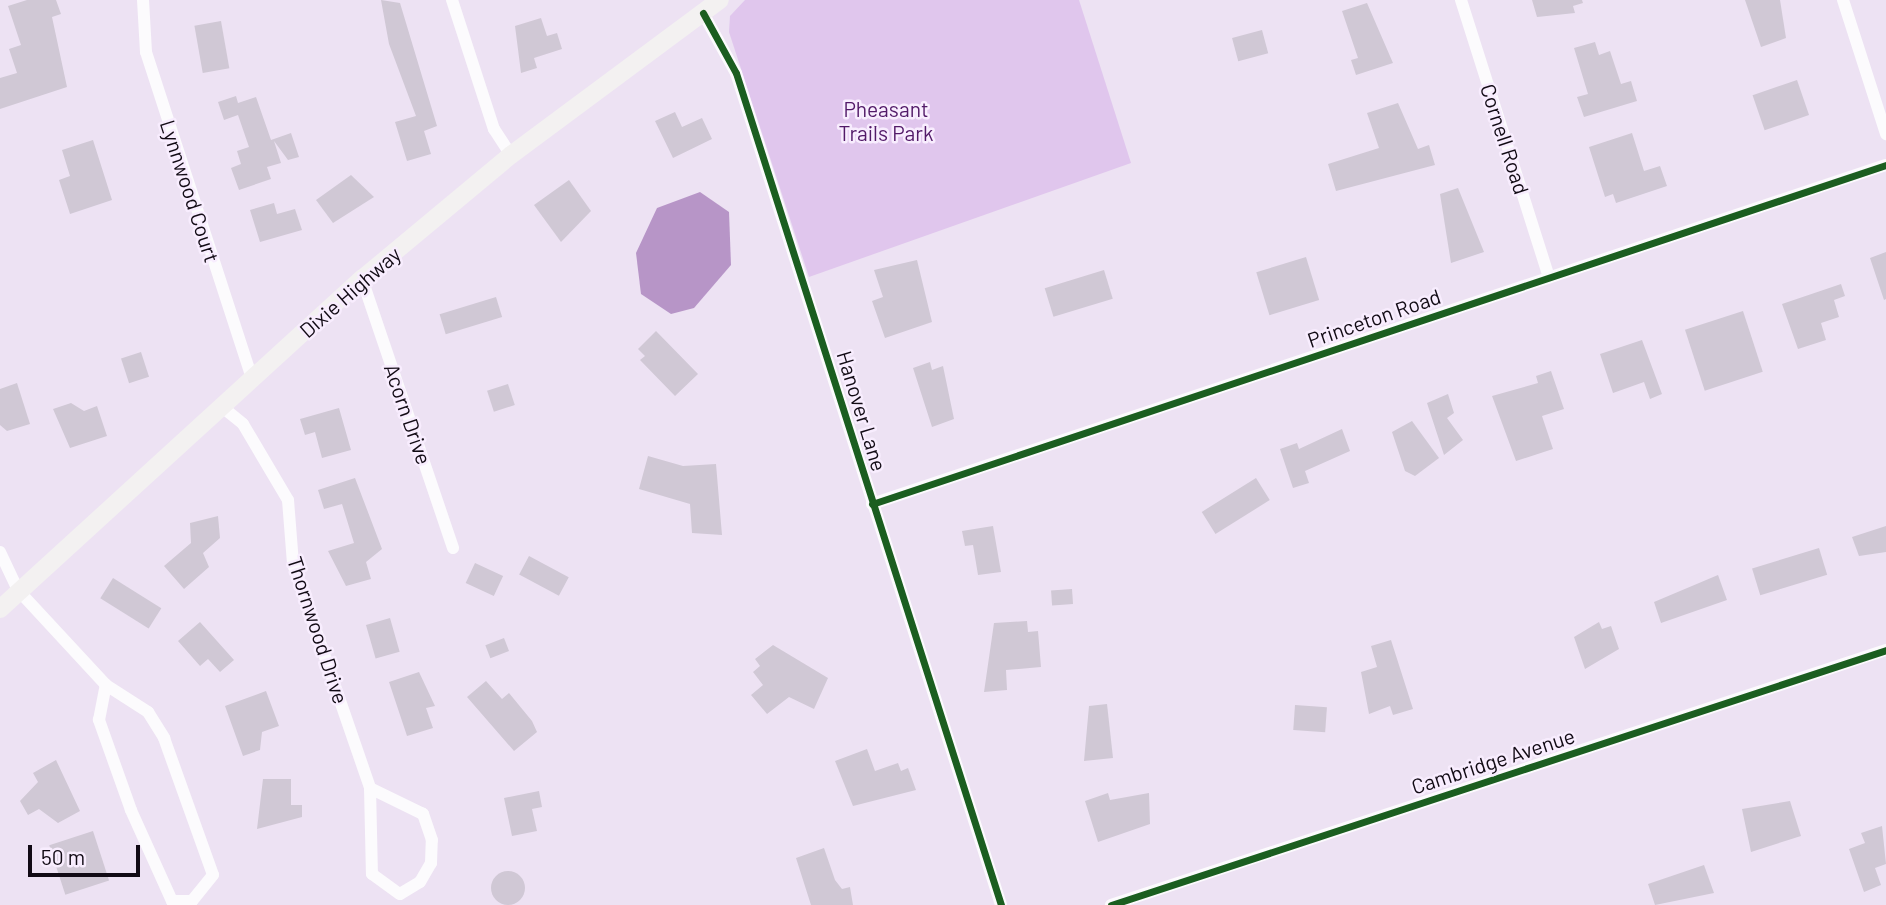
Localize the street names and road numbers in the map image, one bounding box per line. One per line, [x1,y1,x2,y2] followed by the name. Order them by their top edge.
[1475,81,1535,197] street label: Cornell Road
[155,117,225,265] street label: Lynnwood Court
[294,241,406,343] street label: Dixie Highway
[1304,283,1444,353] street label: Princeton Road
[832,348,892,474] street label: Hanover Lane
[379,360,437,468] street label: Acorn Drive
[282,553,354,707] street label: Thornwood Drive
[1408,723,1578,799] street label: Cambridge Avenue

